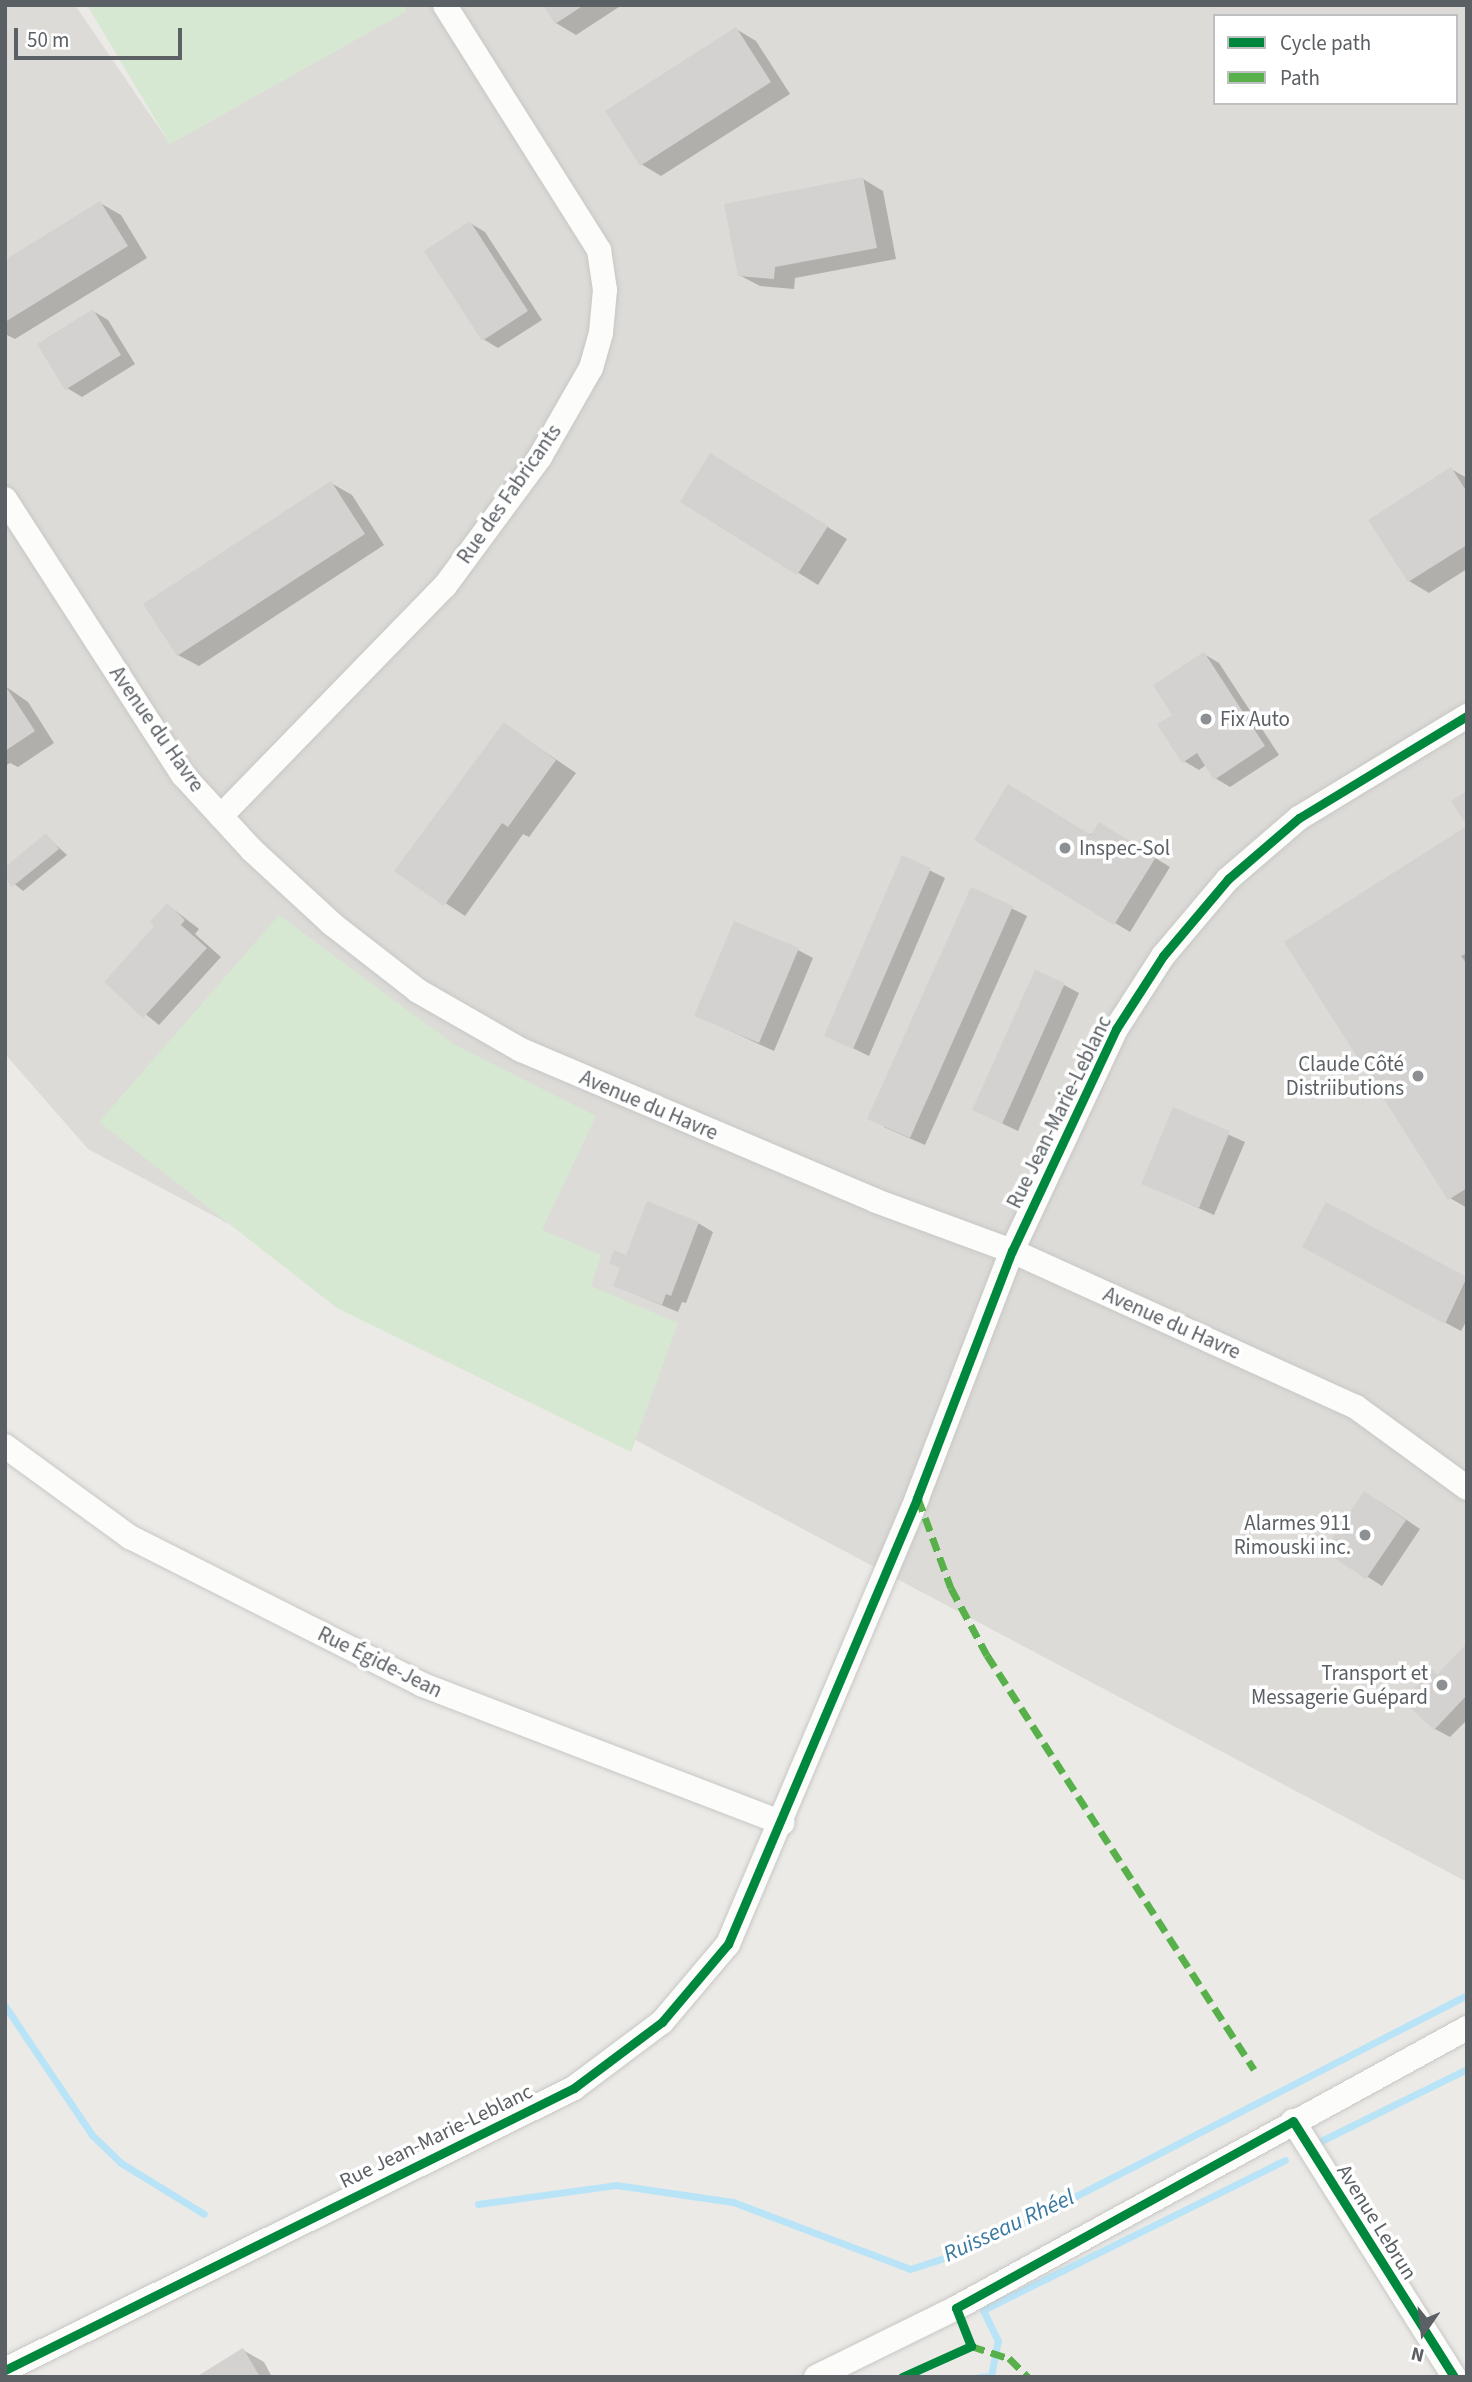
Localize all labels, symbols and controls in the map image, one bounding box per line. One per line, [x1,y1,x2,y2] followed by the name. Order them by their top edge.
[18,14,186,58] scale bar
[1213,14,1458,105] legend
[27,25,69,55] text: 50 m
[1280,28,1371,58] text: Cycle path
[1280,63,1320,93] text: Path
[452,419,566,569] street label: Rue des Fabricants
[104,661,210,797] street label: Avenue du Havre
[1220,706,1290,732] place label: Fix Auto
[1198,711,1214,727] marker: Fix Auto
[1079,835,1170,861] place label: Inspec-Sol
[1057,840,1073,856] marker: Inspec-Sol
[1001,1012,1117,1212] street label: Rue Jean-Marie-Leblanc
[1286,1051,1404,1101] place label: Claude Côté Distriibutions
[576,1065,722,1145] street label: Avenue du Havre
[1410,1068,1426,1084] marker: Claude Côté Distriibutions
[1099,1281,1245,1365] street label: Avenue du Havre
[1234,1510,1351,1560] place label: Alarmes 911 Rimouski inc.
[1357,1527,1373,1543] marker: Alarmes 911 Rimouski inc.
[314,1621,446,1703] street label: Rue Égide-Jean
[1251,1660,1428,1710] place label: Transport et Messagerie Guépard
[1434,1677,1450,1693] marker: Transport et Messagerie Guépard
[336,2078,536,2194] street label: Rue Jean-Marie-Leblanc
[1332,2160,1422,2284] street label: Avenue Lebrun
[939,2184,1079,2268] water label: Ruisseau Rhéel
[1388,2298,1458,2368] north arrow
[1408,2339,1427,2368] text: N

